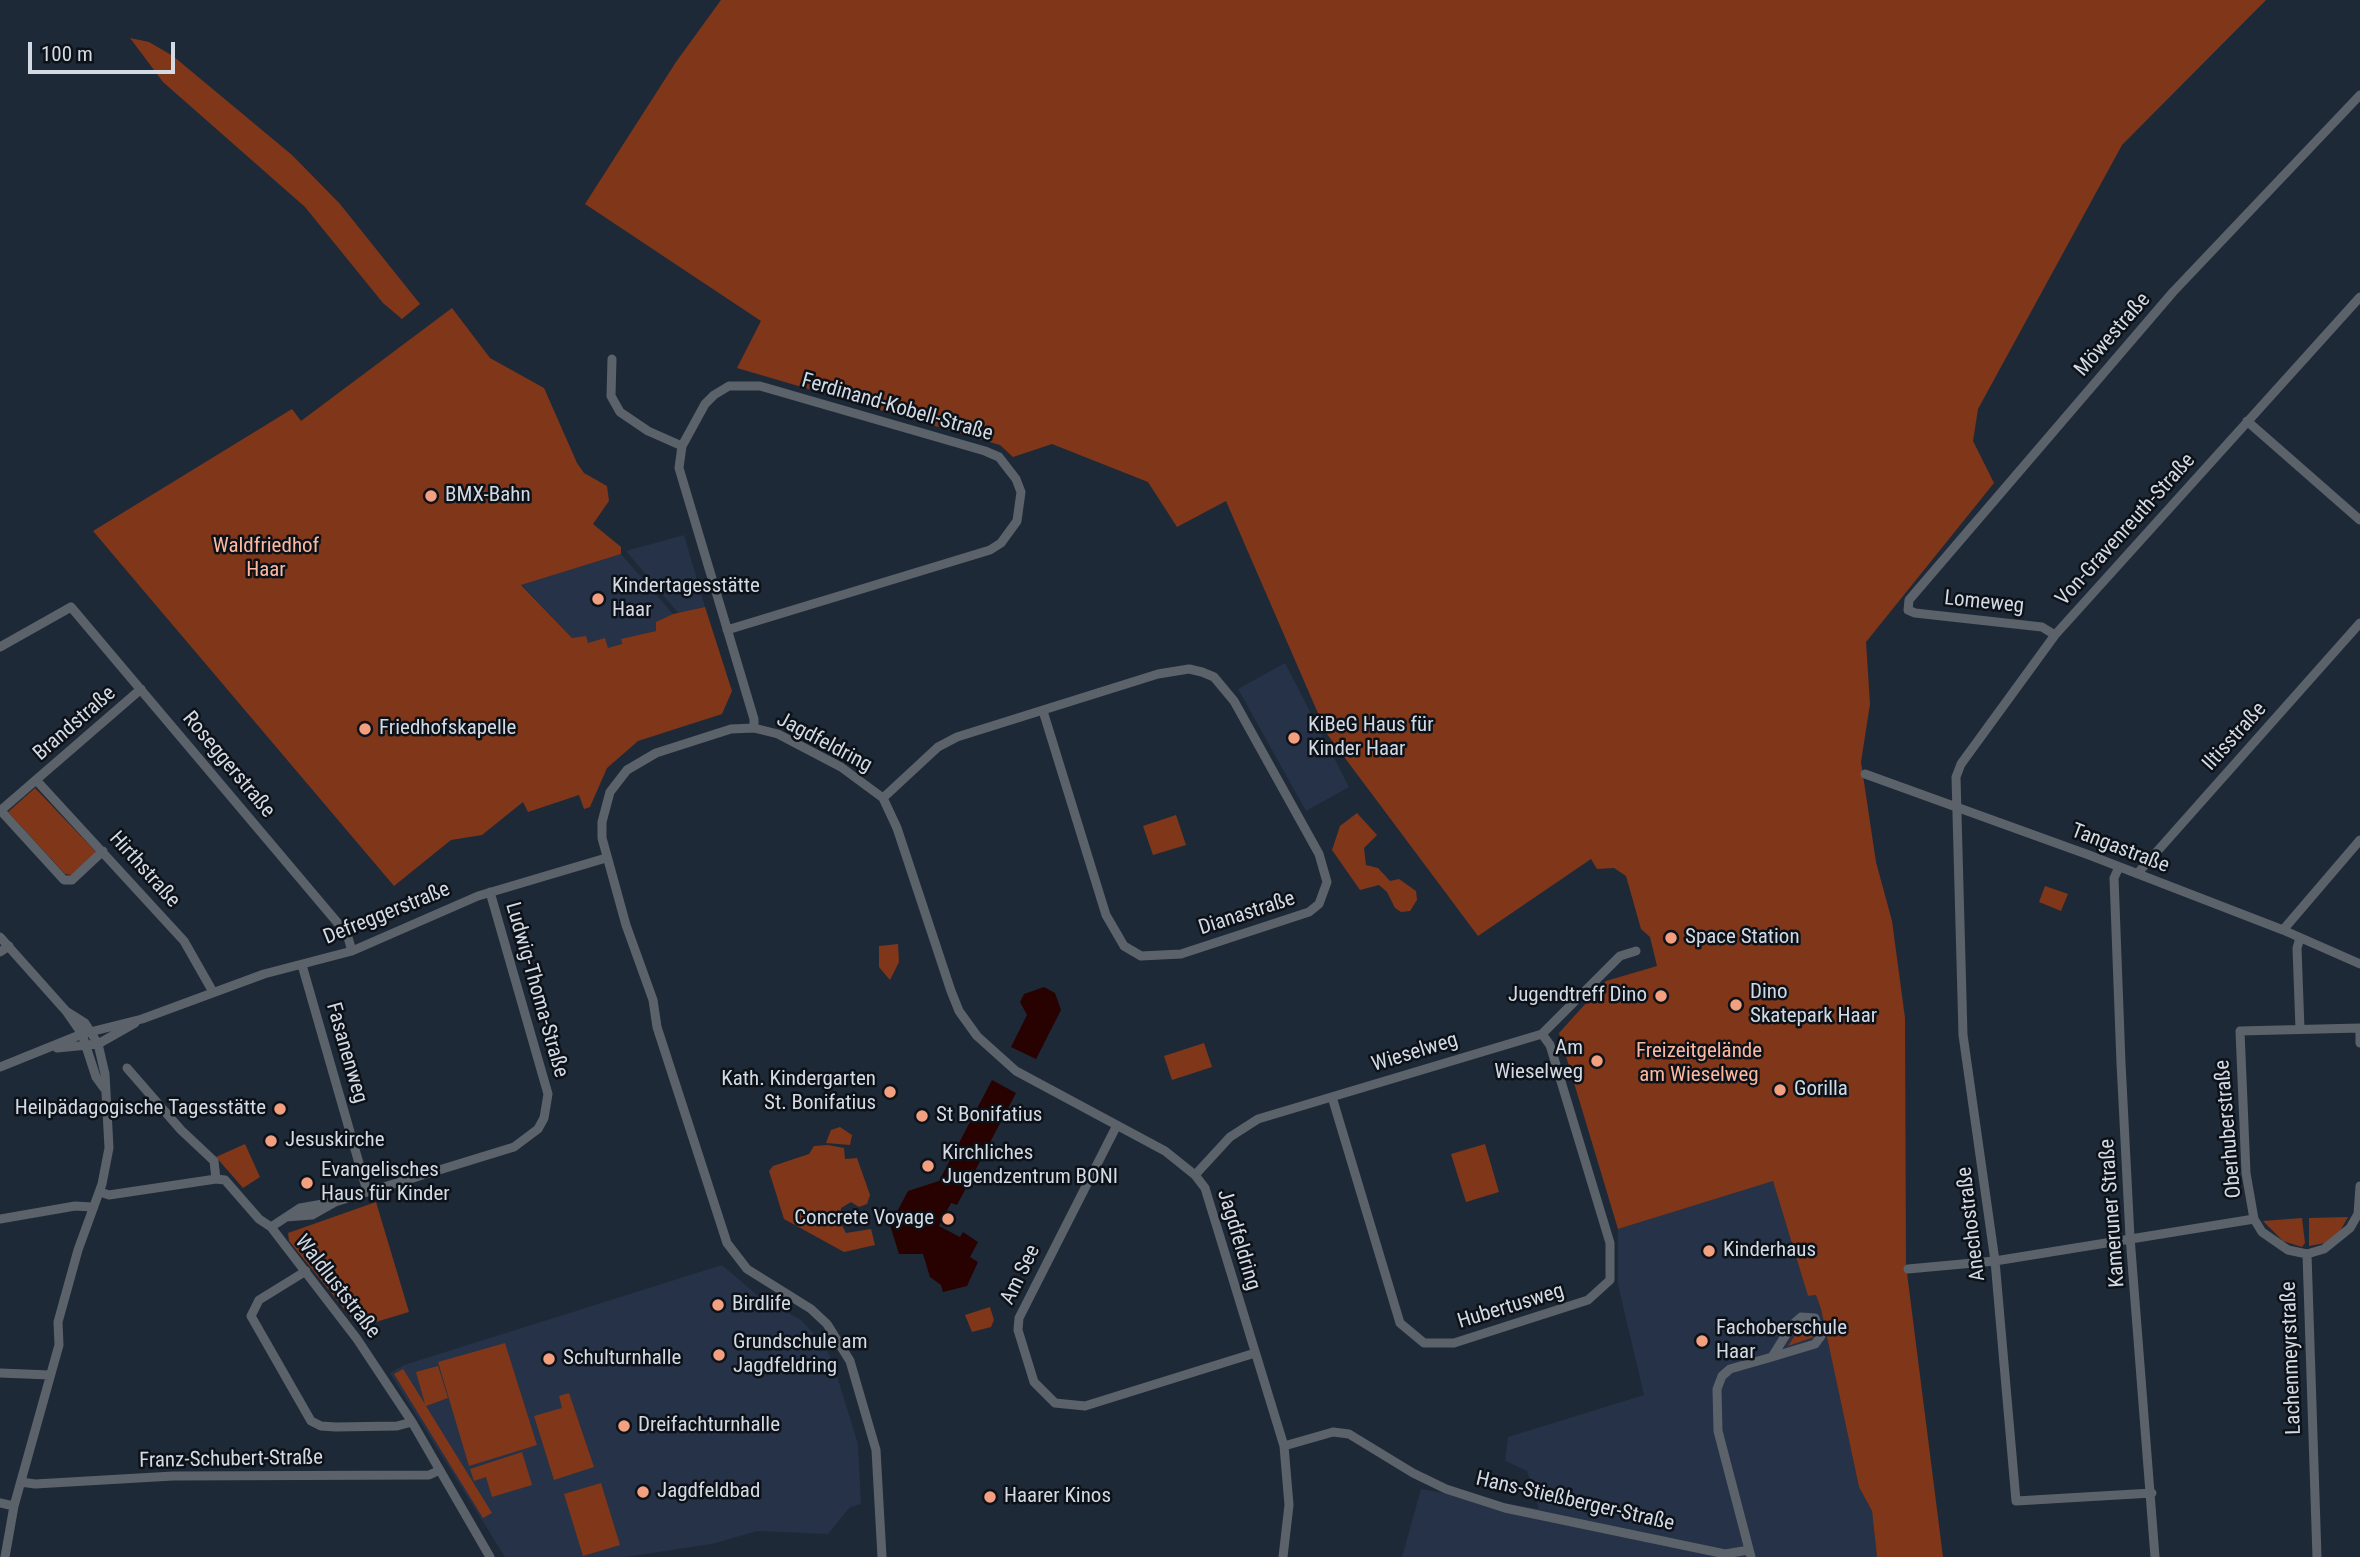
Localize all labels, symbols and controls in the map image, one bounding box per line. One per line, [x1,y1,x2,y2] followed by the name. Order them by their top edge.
[32,28,178,72] scale bar
[41,42,93,66] text: 100 m
[2070,288,2156,382] street label: Möwestraße
[798,369,996,447] street label: Ferdinand-Kobell-Straße
[2051,449,2201,611] street label: Von-Gravenreuth-Straße
[445,483,531,509] place label: BMX-Bahn
[423,488,439,504] marker: BMX-Bahn
[213,534,319,584] park label: Waldfriedhof Haar
[612,574,760,624] place label: Kindertagesstätte Haar
[1943,586,2025,620] street label: Lomeweg
[590,591,606,607] marker: Kindertagesstätte Haar
[29,681,121,767] street label: Brandstraße
[2198,698,2272,776] street label: Iltisstraße
[176,707,280,823] street label: Roseggerstraße
[772,707,876,779] street label: Jagdfeldring
[1308,713,1434,763] place label: KiBeG Haus für Kinder Haar
[379,716,516,742] place label: Friedhofskapelle
[357,721,373,737] marker: Friedhofskapelle
[1286,730,1302,746] marker: KiBeG Haus für Kinder Haar
[2067,819,2173,879] street label: Tangastraße
[103,827,185,913] street label: Hirthstraße
[320,877,454,951] street label: Defreggerstraße
[1196,887,1298,941] street label: Dianastraße
[499,900,573,1080] street label: Ludwig-Thoma-Straße
[1685,925,1800,951] place label: Space Station
[1663,930,1679,946] marker: Space Station
[1750,980,1877,1030] place label: Dino Skatepark Haar
[1508,983,1647,1009] place label: Jugendtreff Dino
[1653,988,1669,1004] marker: Jugendtreff Dino
[1728,997,1744,1013] marker: Dino Skatepark Haar
[320,1000,372,1106] street label: Fasanenweg
[1369,1028,1461,1078] street label: Wieselweg
[1494,1036,1583,1086] place label: Am Wieselweg
[1636,1039,1762,1089] park label: Freizeitgelände am Wieselweg
[1589,1053,1605,1069] marker: Am Wieselweg
[2210,1059,2248,1199] street label: Oberhuberstraße
[721,1067,876,1117] place label: Kath. Kindergarten St. Bonifatius
[1794,1077,1848,1103] place label: Gorilla
[1772,1082,1788,1098] marker: Gorilla
[882,1084,898,1100] marker: Kath. Kindergarten St. Bonifatius
[15,1096,266,1122] place label: Heilpädagogische Tagesstätte
[272,1101,288,1117] marker: Heilpädagogische Tagesstätte
[936,1103,1042,1129] place label: St Bonifatius
[914,1108,930,1124] marker: St Bonifatius
[285,1128,384,1154] place label: Jesuskirche
[263,1133,279,1149] marker: Jesuskirche
[2095,1138,2131,1288] street label: Kameruner Straße
[942,1141,1118,1191] place label: Kirchliches Jugendzentrum BONI
[321,1158,450,1208] place label: Evangelisches Haus für Kinder
[920,1158,936,1174] marker: Kirchliches Jugendzentrum BONI
[1952,1165,1992,1283] street label: Anechostraße
[299,1175,315,1191] marker: Evangelisches Haus für Kinder
[1211,1186,1265,1294] street label: Jagdfeldring
[794,1206,934,1232] place label: Concrete Voyage
[940,1211,956,1227] marker: Concrete Voyage
[289,1230,385,1344] street label: Waldluststraße
[1723,1238,1816,1264] place label: Kinderhaus
[996,1241,1046,1309] street label: Am See
[1701,1243,1717,1259] marker: Kinderhaus
[1455,1279,1567,1335] street label: Hubertusweg
[2277,1281,2307,1435] street label: Lachenmeyrstraße
[732,1292,791,1318] place label: Birdlife
[710,1297,726,1313] marker: Birdlife
[1716,1316,1847,1366] place label: Fachoberschule Haar
[733,1330,867,1380] place label: Grundschule am Jagdfeldring
[1694,1333,1710,1349] marker: Fachoberschule Haar
[563,1346,681,1372] place label: Schulturnhalle
[711,1347,727,1363] marker: Grundschule am Jagdfeldring
[541,1351,557,1367] marker: Schulturnhalle
[638,1413,780,1439] place label: Dreifachturnhalle
[616,1418,632,1434] marker: Dreifachturnhalle
[139,1446,323,1474] street label: Franz-Schubert-Straße
[1473,1467,1677,1537] street label: Hans-Stießberger-Straße
[657,1479,760,1505] place label: Jagdfeldbad
[635,1484,651,1500] marker: Jagdfeldbad
[1004,1484,1111,1510] place label: Haarer Kinos
[982,1489,998,1505] marker: Haarer Kinos

